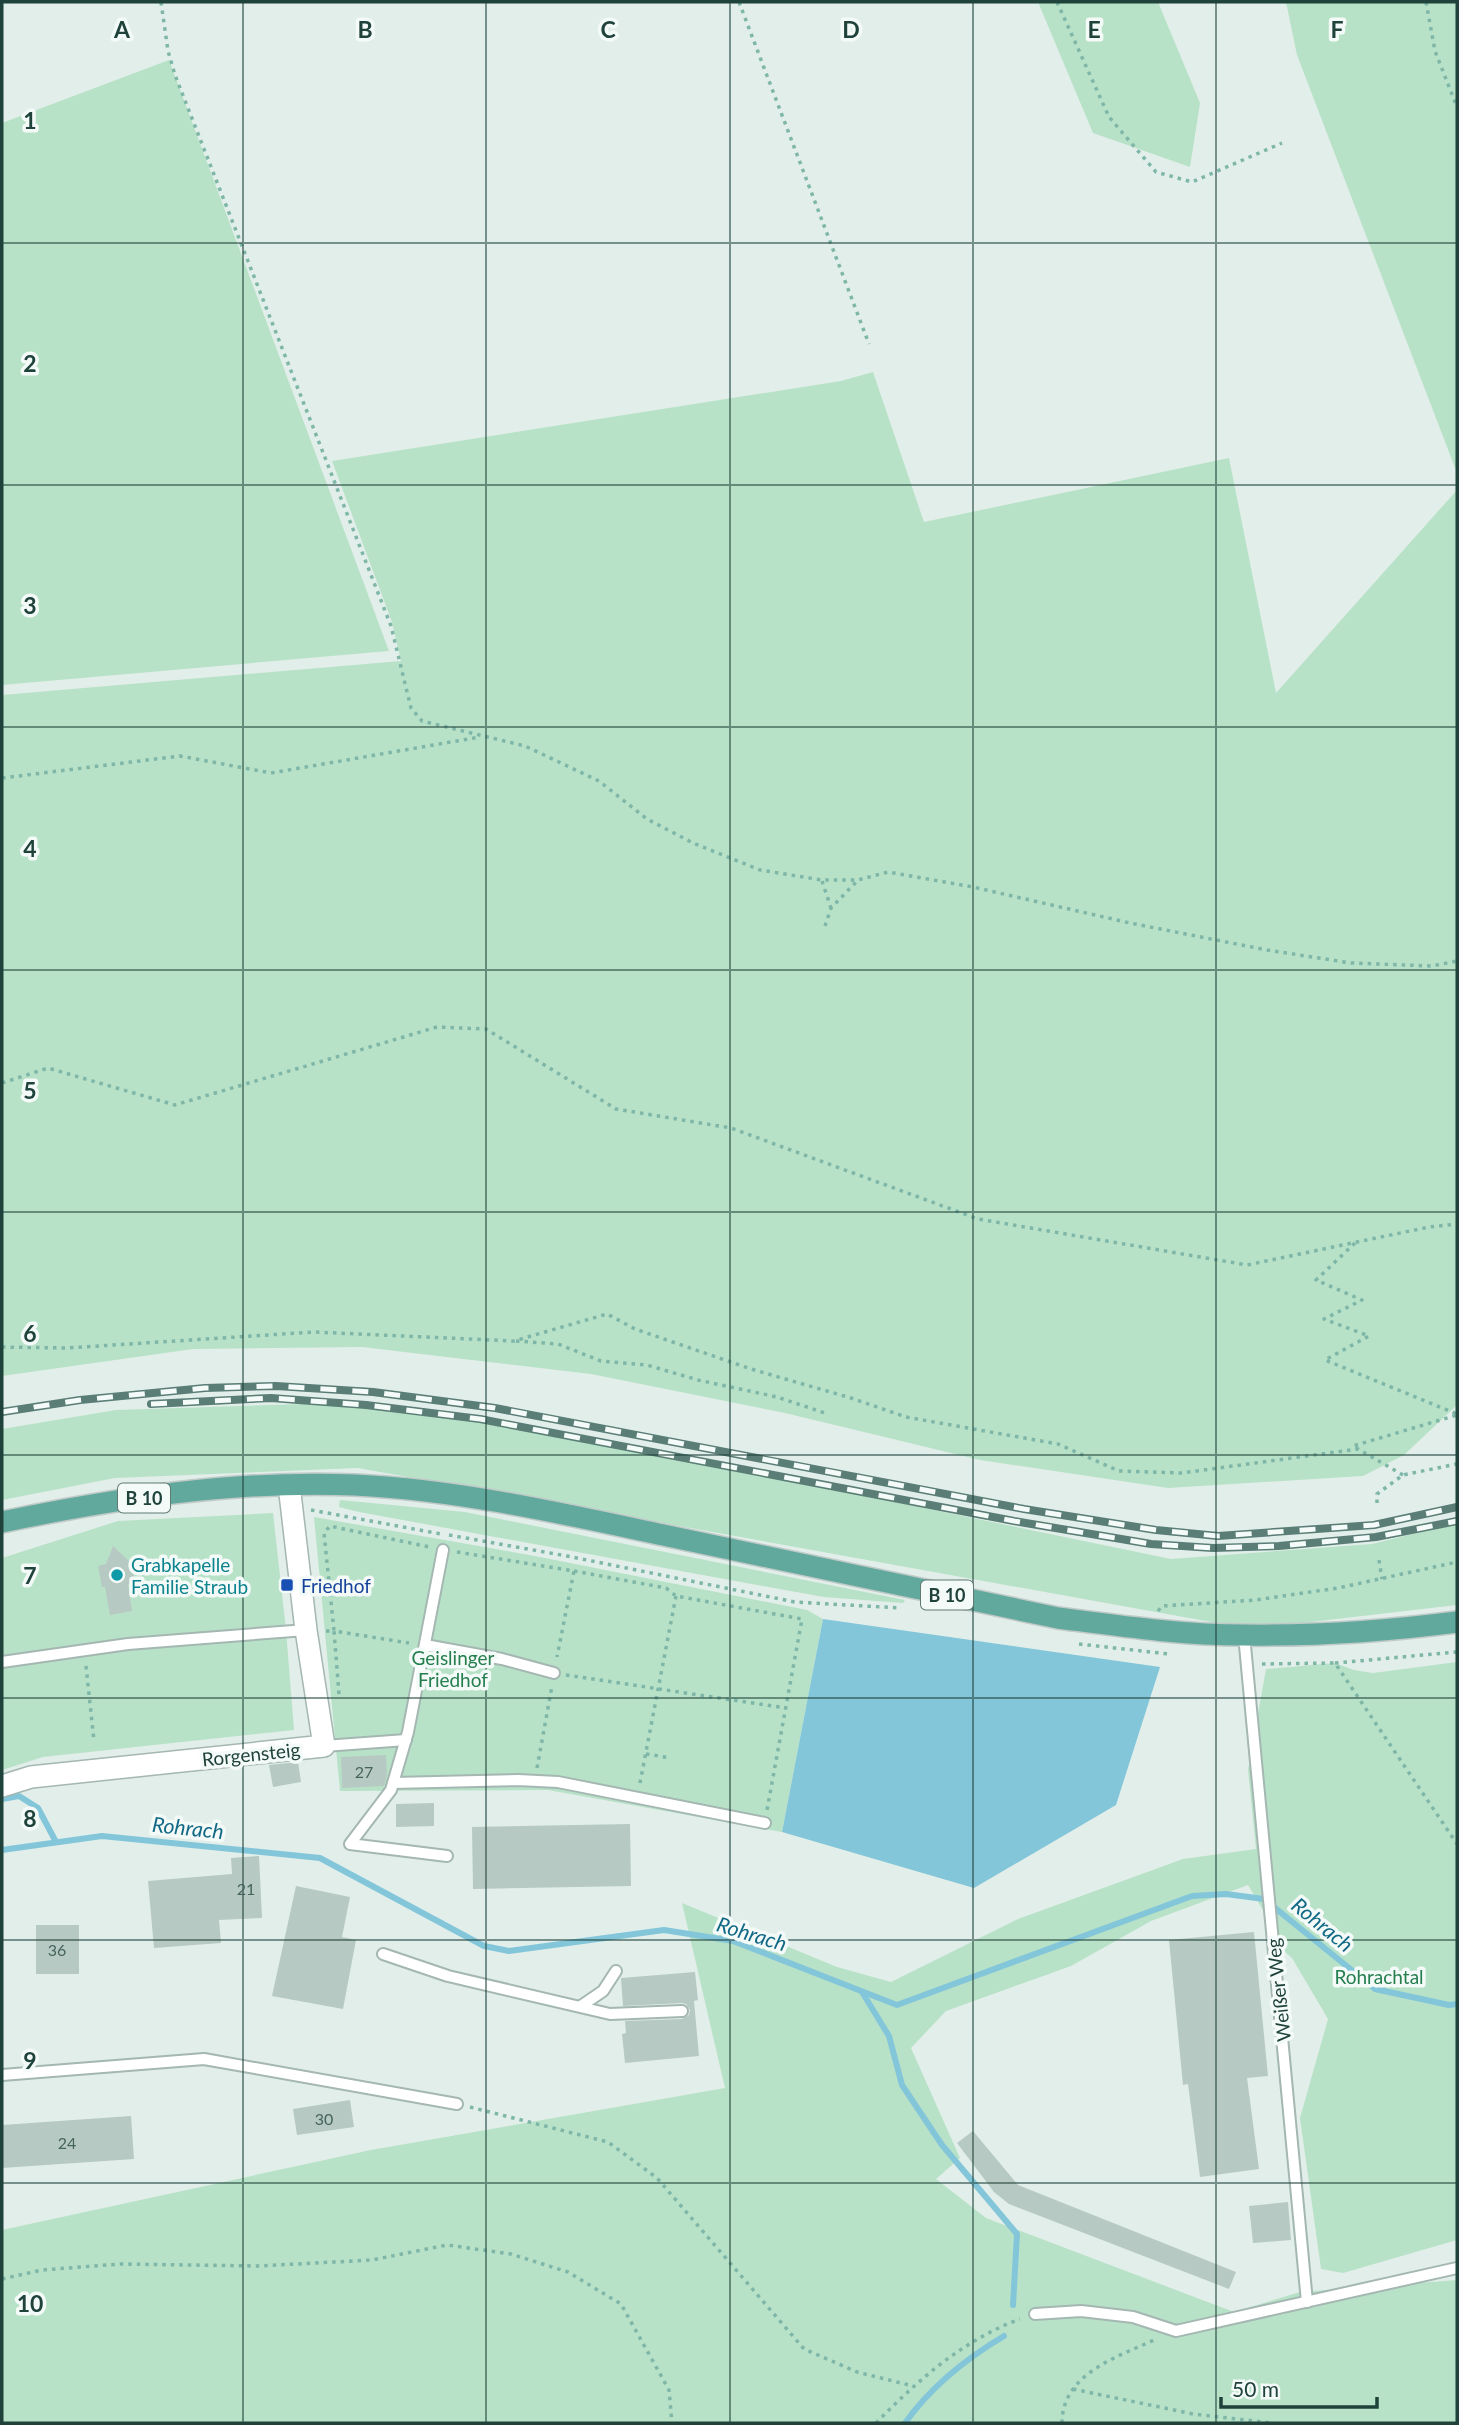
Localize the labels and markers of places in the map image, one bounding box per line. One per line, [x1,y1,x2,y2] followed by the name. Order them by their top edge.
[131,1553,248,1598] place label: Grabkapelle Familie Straub
[109,1567,125,1583] marker: Grabkapelle Familie Straub
[301,1574,371,1597] place label: Friedhof
[279,1577,295,1593] marker: Friedhof

